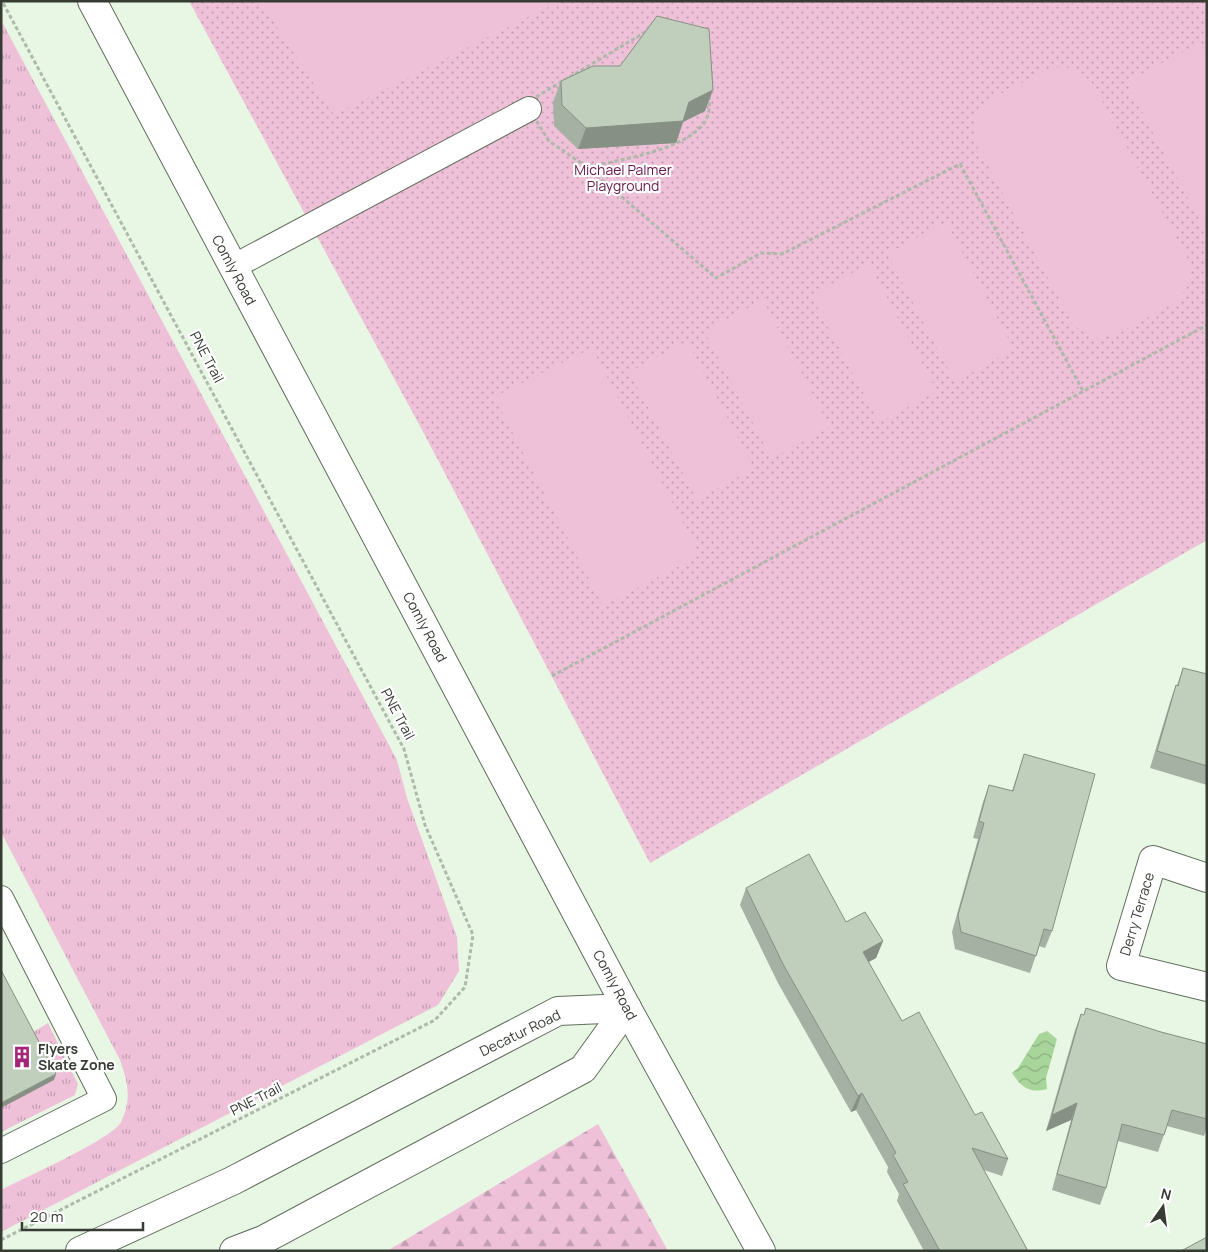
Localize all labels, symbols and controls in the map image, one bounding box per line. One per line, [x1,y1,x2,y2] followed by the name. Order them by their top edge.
[574,160,672,195] park label: Michael Palmer Playground
[208,231,261,308] street label: Comly Road
[186,328,229,386] street label: PNE Trail
[399,588,452,665] street label: Comly Road
[377,685,420,743] street label: PNE Trail
[1115,870,1158,958] street label: Derry Terrace
[589,946,642,1023] street label: Comly Road
[476,1005,563,1060] street label: Decatur Road
[38,1039,115,1074] place label: Flyers Skate Zone
[9,1044,35,1070] building icon: Flyers Skate Zone
[227,1077,285,1120] street label: PNE Trail
[1138,1182,1188,1232] north arrow
[1159,1183,1173,1204] text: N
[22,1200,144,1232] scale bar
[30,1206,63,1227] text: 20 m

